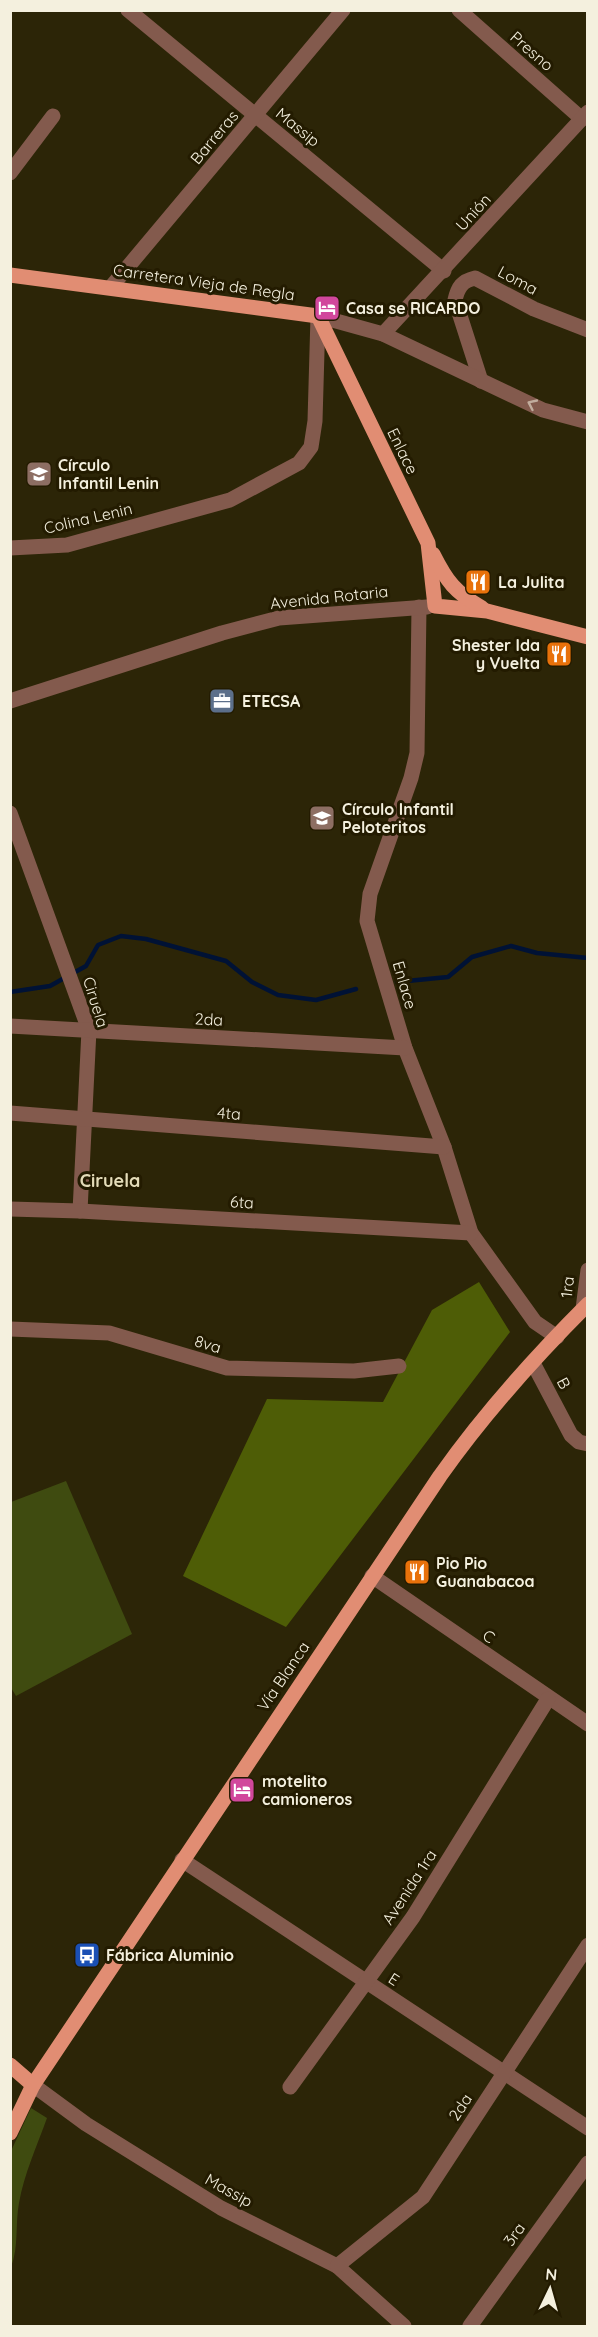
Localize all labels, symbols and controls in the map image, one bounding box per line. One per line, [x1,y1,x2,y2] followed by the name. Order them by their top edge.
[506,27,558,75] street label: Presno
[272,103,324,151] street label: Massip
[186,106,242,168] street label: Barreras
[451,189,495,235] street label: Unión
[112,259,296,305] street label: Carretera Vieja de Regla
[495,261,541,299] street label: Loma
[312,293,342,323] hotel icon: Casa se RICARDO
[346,298,480,318] place label: Casa se RICARDO
[527,400,538,412] one-way arrow
[383,425,423,477] street label: Enlace
[58,455,159,493] place label: Círculo Infantil Lenin
[24,459,54,489] school or university icon: Círculo Infantil Lenin
[42,498,134,538] street label: Colina Lenin
[463,567,493,597] restaurant icon: La Julita
[498,572,564,592] place label: La Julita
[269,581,389,613] street label: Avenida Rotaria
[452,635,540,673] place label: Shester Ida y Vuelta
[544,639,574,669] restaurant icon: Shester Ida y Vuelta
[207,686,237,716] office icon: ETECSA
[242,691,301,711] place label: ETECSA
[342,799,454,837] place label: Círculo Infantil Peloteritos
[307,803,337,833] school or university icon: Círculo Infantil Peloteritos
[389,959,421,1011] street label: Enlace
[79,974,113,1030] street label: Ciruela
[194,1008,224,1030] street label: 2da
[217,1102,241,1124] street label: 4ta
[80,1169,140,1192] district label: Ciruela
[230,1191,254,1213] street label: 6ta
[556,1275,578,1299] street label: 1ra
[192,1331,224,1357] street label: 8va
[553,1374,575,1392] street label: B
[436,1553,535,1591] place label: Pio Pio Guanabacoa
[402,1557,432,1587] restaurant icon: Pio Pio Guanabacoa
[479,1625,499,1647] street label: C
[253,1638,313,1714] street label: Vía Blanca
[262,1771,352,1809] place label: motelito camioneros
[227,1775,257,1805] hotel icon: motelito camioneros
[377,1846,441,1928] street label: Avenida 1ra
[72,1940,102,1970] bus stop icon: Fábrica Aluminio
[106,1945,234,1965] place label: Fábrica Aluminio
[385,1968,403,1990] street label: E
[444,2090,476,2124] street label: 2da
[202,2169,256,2211] street label: Massip
[499,2218,529,2250] street label: 3ra
[520,2259,580,2319] north arrow
[545,2264,558,2285] text: N

